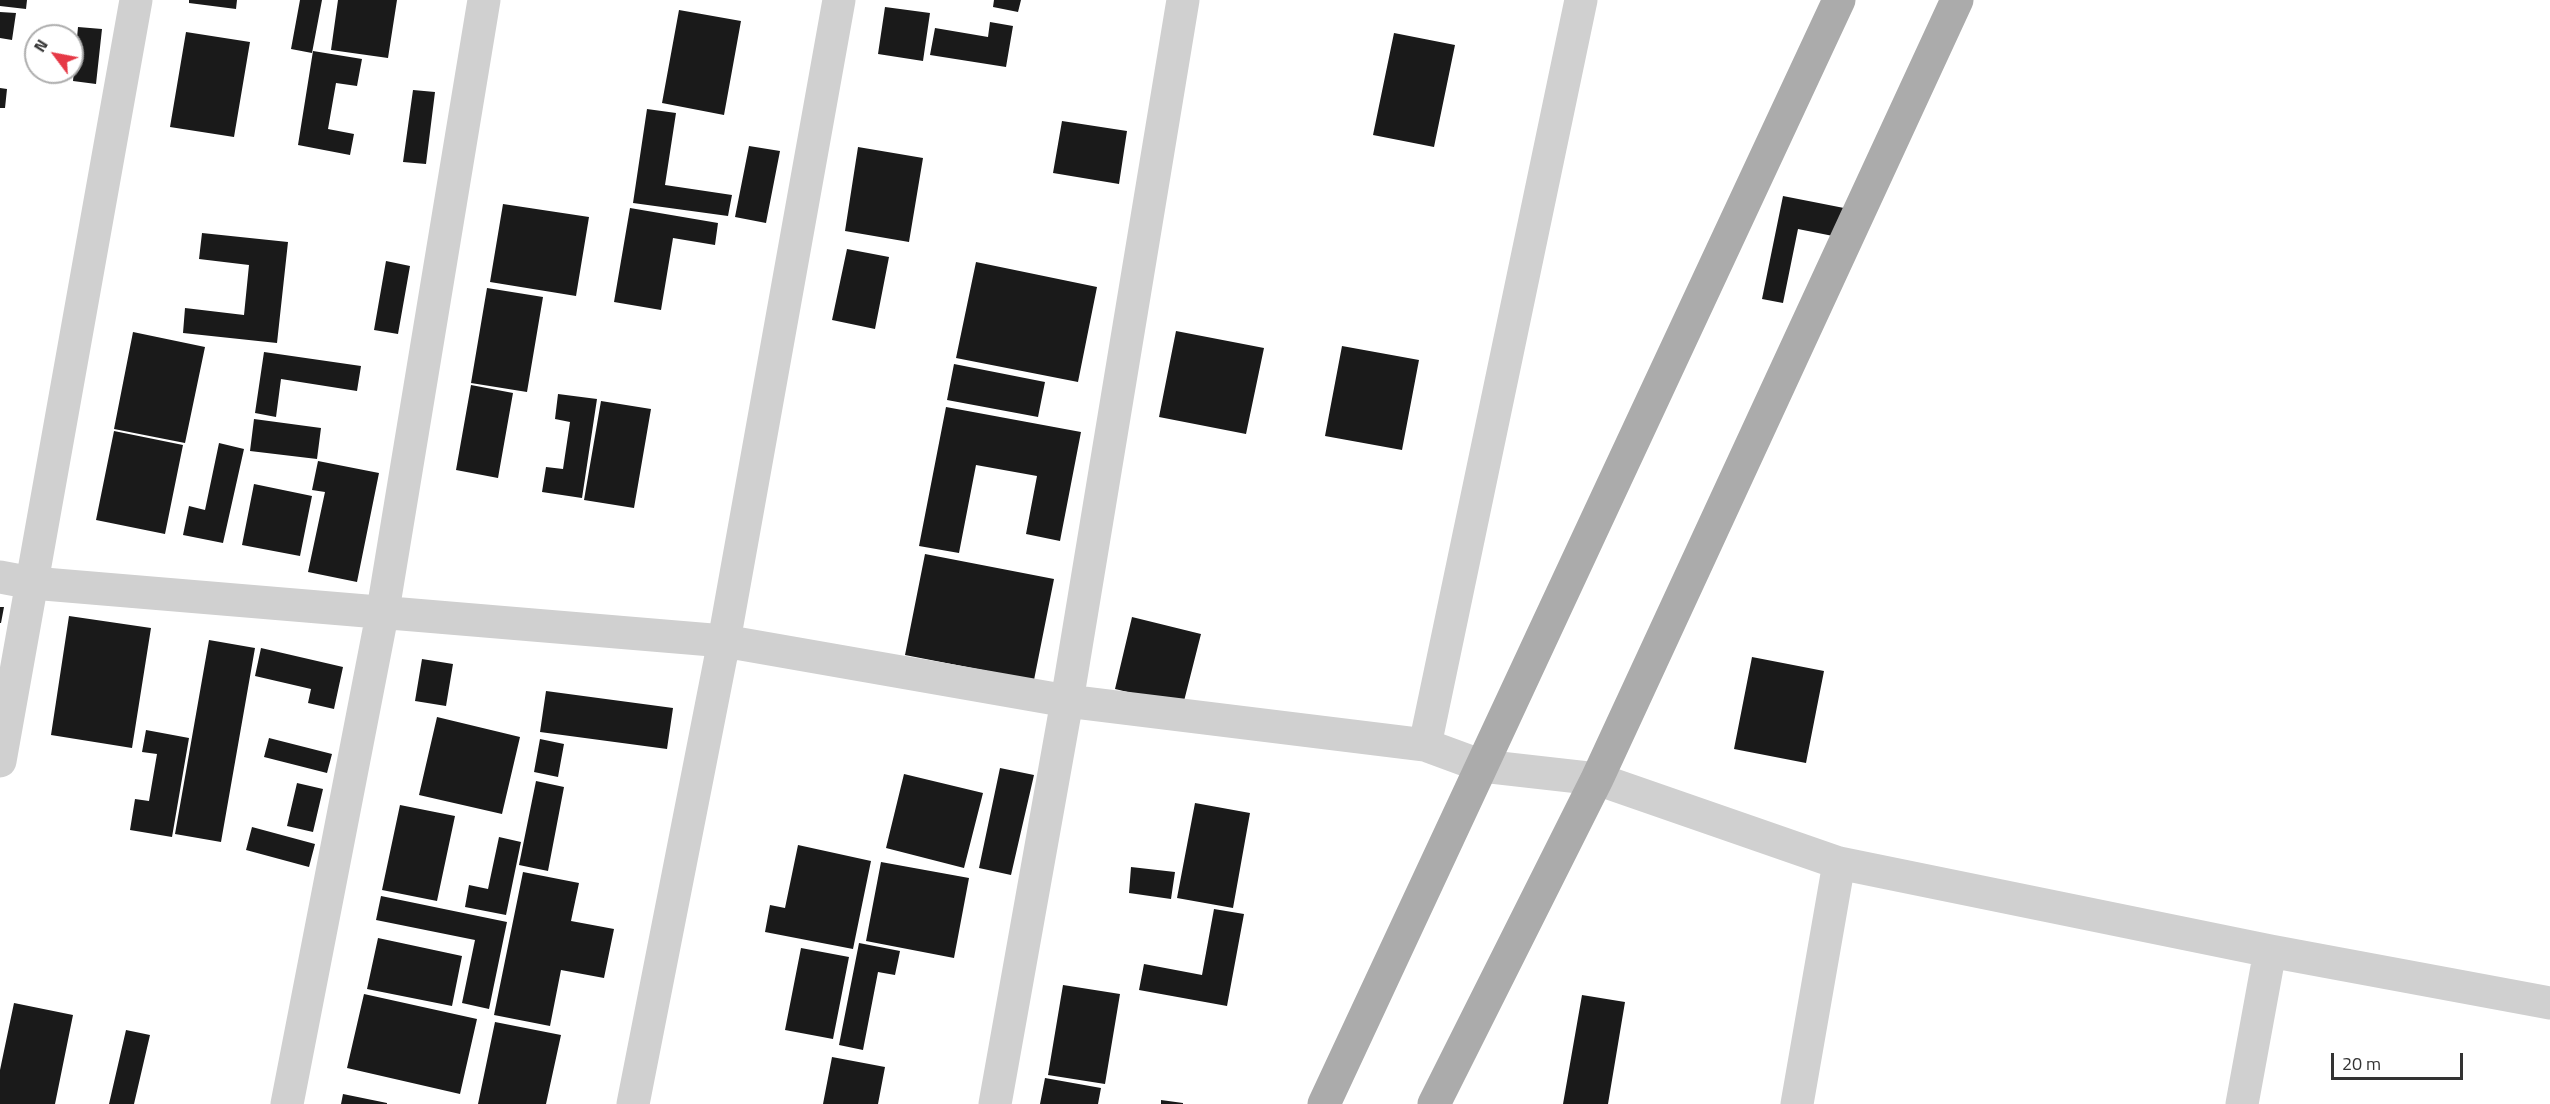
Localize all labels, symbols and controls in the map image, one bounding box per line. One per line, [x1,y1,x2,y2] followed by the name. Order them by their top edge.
[24,24,84,84] north arrow
[27,34,54,57] text: N
[2334,1041,2466,1079] scale bar
[2342,1050,2381,1077] text: 20 m

